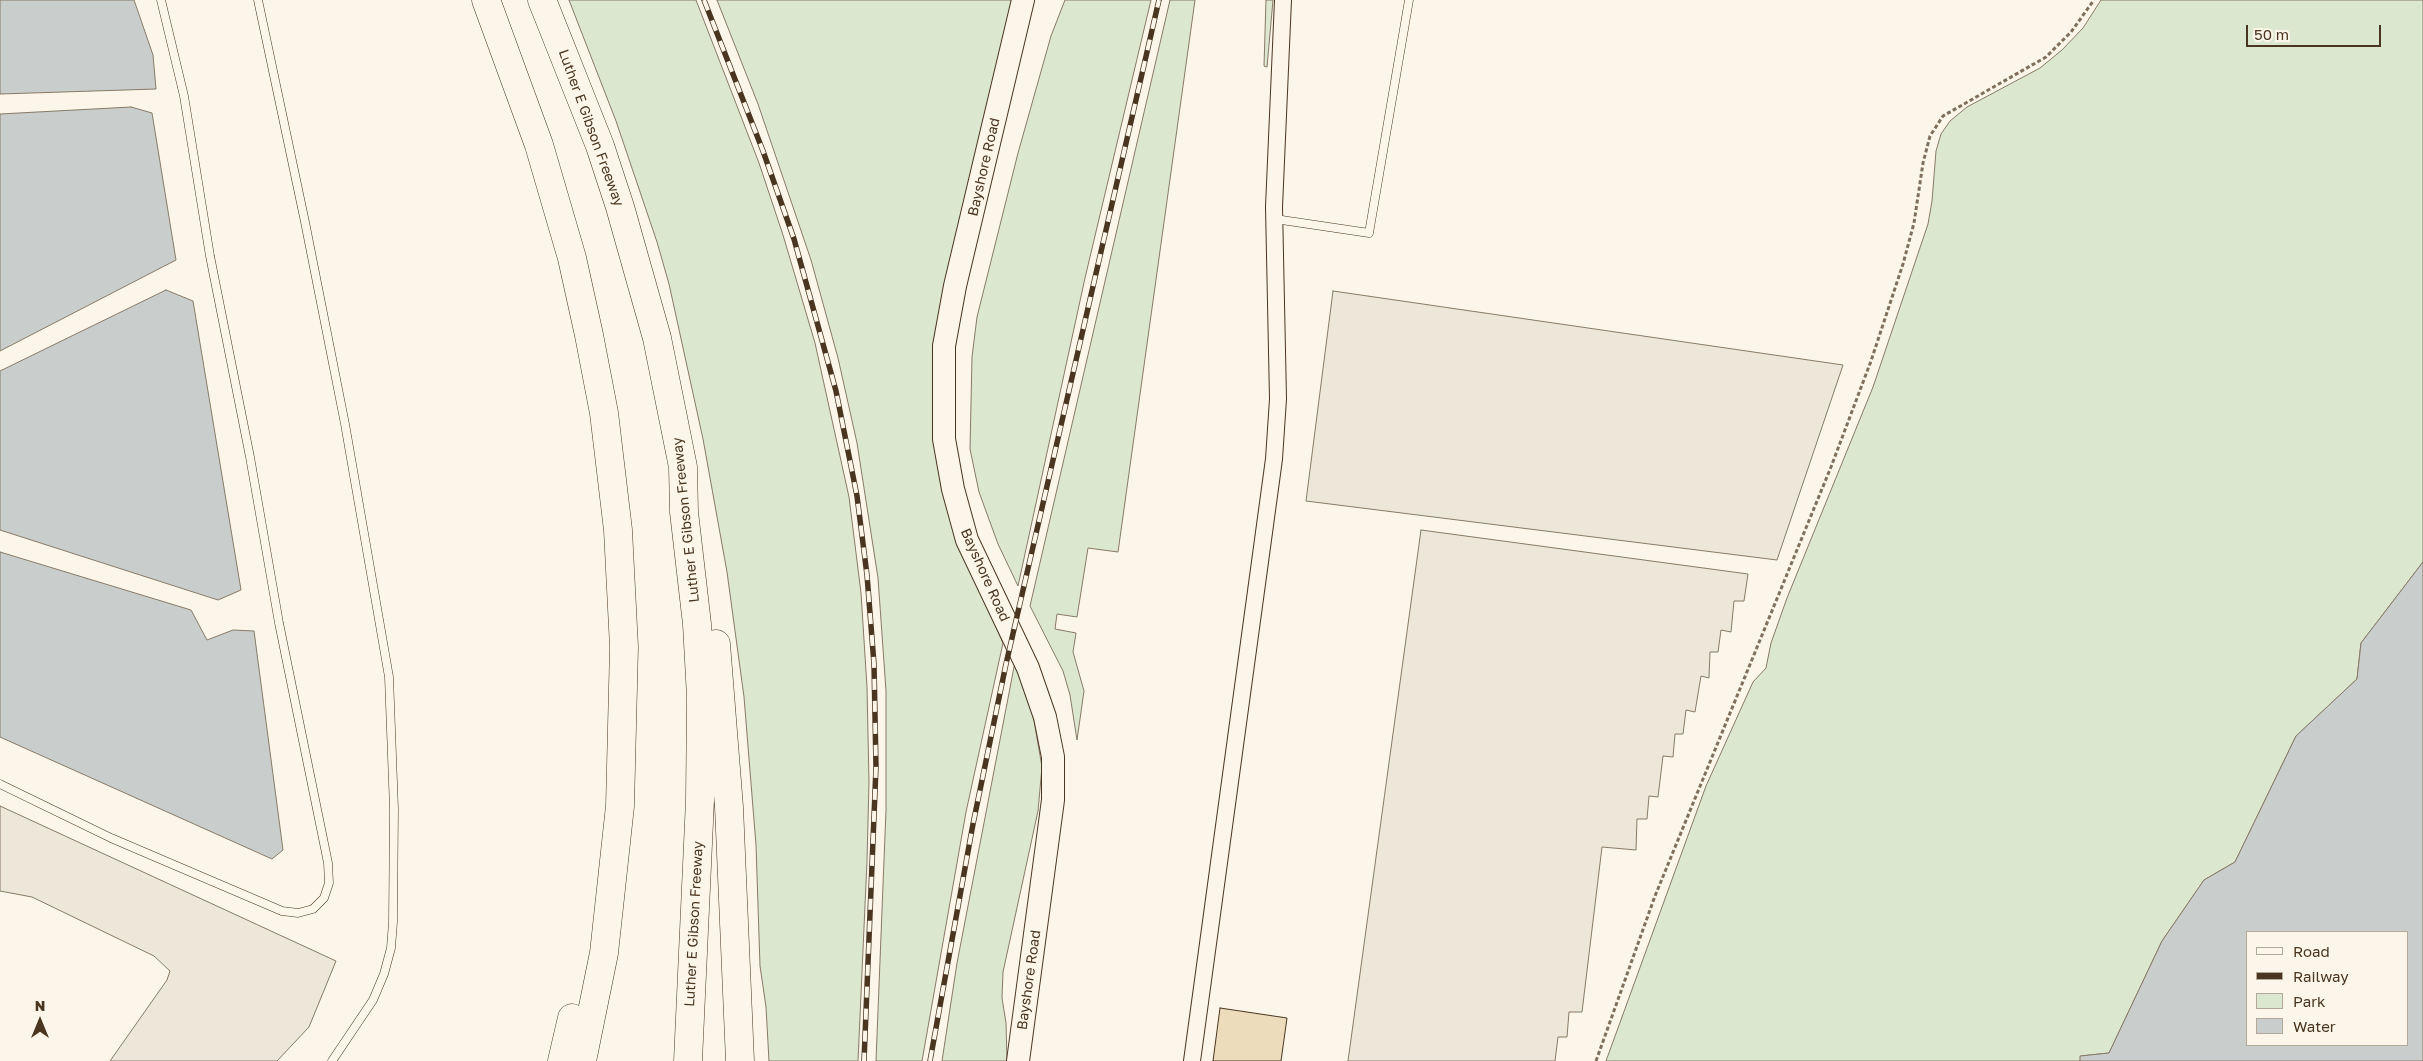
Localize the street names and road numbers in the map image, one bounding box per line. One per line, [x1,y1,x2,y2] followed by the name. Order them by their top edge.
[555,47,627,209] street label: Luther E Gibson Freeway
[965,116,1003,218] street label: Bayshore Road
[669,437,703,603] street label: Luther E Gibson Freeway
[957,526,1013,624] street label: Bayshore Road
[681,841,707,1007] street label: Luther E Gibson Freeway
[1014,929,1044,1031] street label: Bayshore Road

